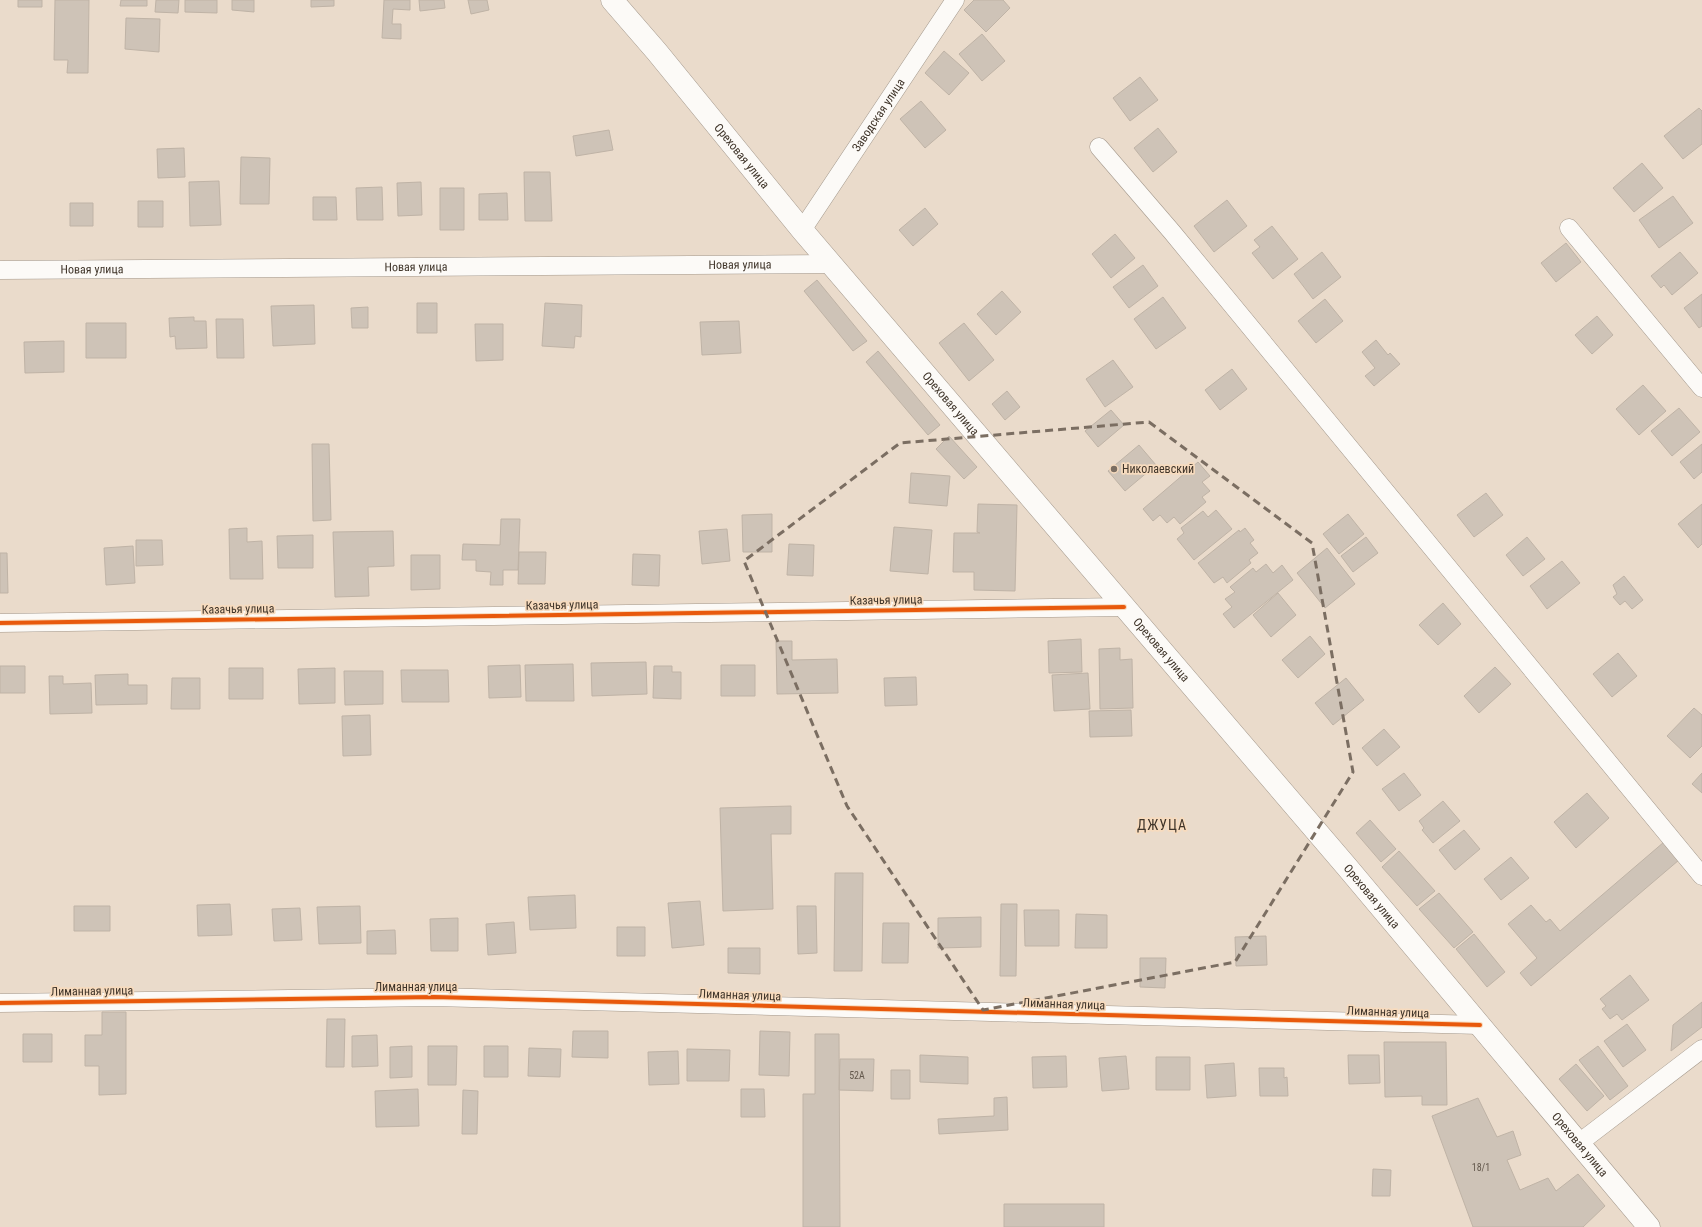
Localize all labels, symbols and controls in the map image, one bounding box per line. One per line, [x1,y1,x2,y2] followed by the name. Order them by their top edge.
[849,76,908,154] street label: Заводская улица
[711,121,772,191] street label: Ореховая улица
[708,257,772,272] street label: Новая улица
[384,260,448,274] street label: Новая улица
[60,262,124,277] street label: Новая улица
[920,369,982,439] street label: Ореховая улица
[1122,462,1194,476] place label: Николаевский
[1109,464,1119,474] marker: Николаевский
[850,592,923,608] street label: Казачья улица
[526,597,599,613] street label: Казачья улица
[202,601,275,617] street label: Казачья улица
[1130,615,1193,685] street label: Ореховая улица
[1137,817,1187,833] district label: ДЖУЦА
[1341,861,1403,931] street label: Ореховая улица
[375,980,458,994] street label: Лиманная улица
[51,983,134,999] street label: Лиманная улица
[699,987,782,1003] street label: Лиманная улица
[1023,996,1106,1012] street label: Лиманная улица
[1347,1004,1430,1020] street label: Лиманная улица
[849,1070,865,1081] house number: 52А
[1549,1110,1611,1180] street label: Ореховая улица
[1472,1162,1490,1173] house number: 18/1

